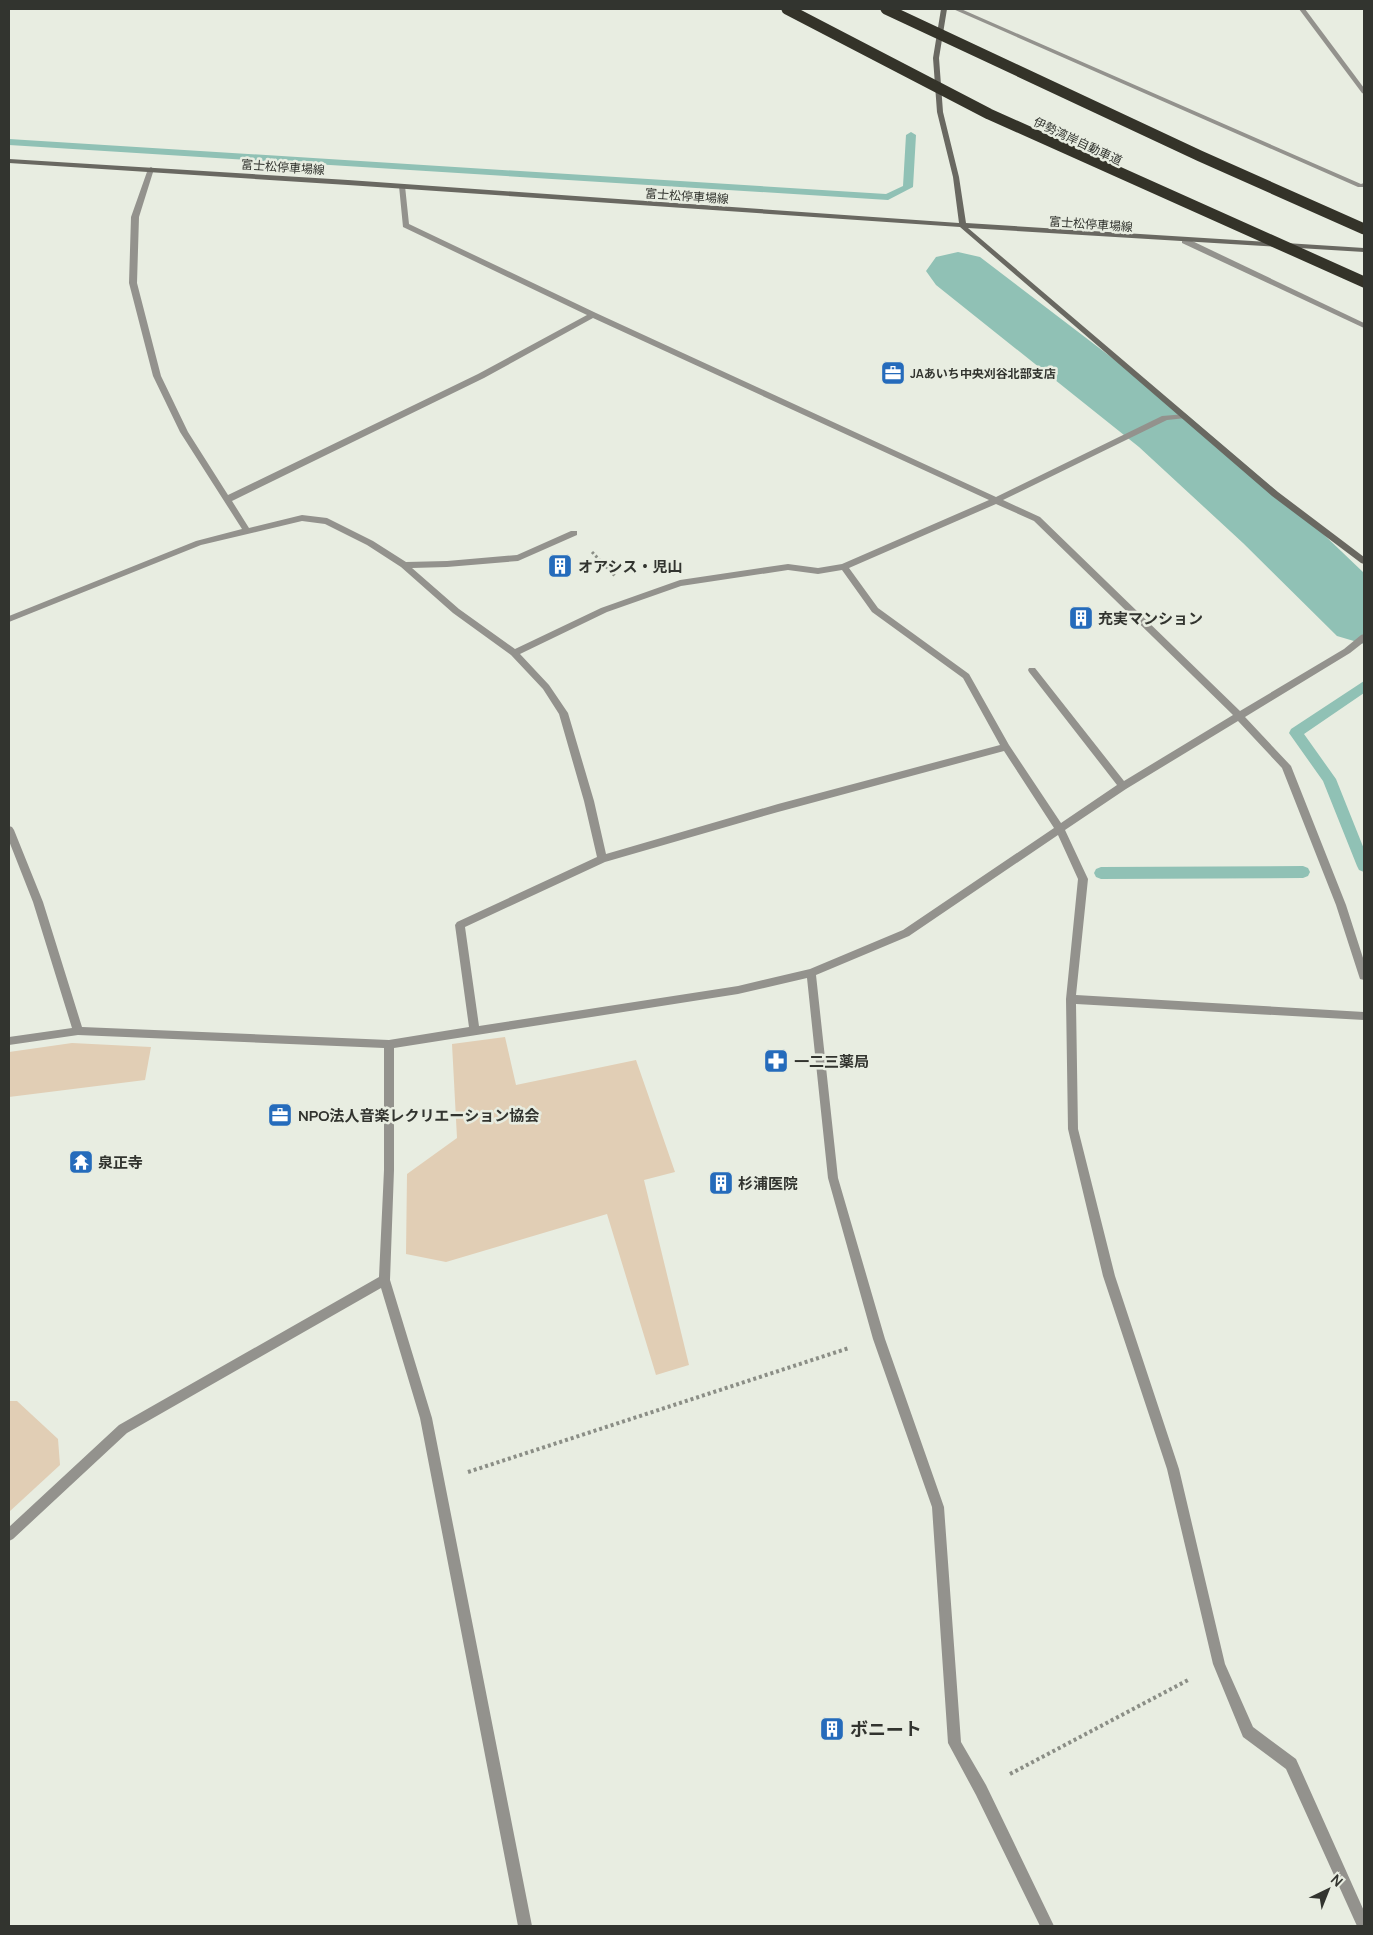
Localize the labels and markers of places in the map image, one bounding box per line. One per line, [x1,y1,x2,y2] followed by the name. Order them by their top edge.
[880,360,906,386] office icon: JAあいち中央刈谷北部支店
[910,365,1056,382] place label: JAあいち中央刈谷北部支店
[547,553,573,579] building icon: オアシス・児山
[578,556,682,577] place label: オアシス・児山
[1068,605,1094,631] building icon: 充実マンション
[1098,608,1203,629] place label: 充実マンション
[763,1048,789,1074] pharmacy icon: 一二三薬局
[794,1051,869,1072] place label: 一二三薬局
[267,1102,293,1128] office icon: NPO法人音楽レクリエーション協会
[298,1105,539,1126] place label: NPO法人音楽レクリエーション協会
[68,1149,94,1175] temple icon: 泉正寺
[98,1152,143,1173] place label: 泉正寺
[708,1170,734,1196] building icon: 杉浦医院
[738,1173,798,1194] place label: 杉浦医院
[819,1716,845,1742] building icon: ボニート
[850,1717,922,1741] place label: ボニート

